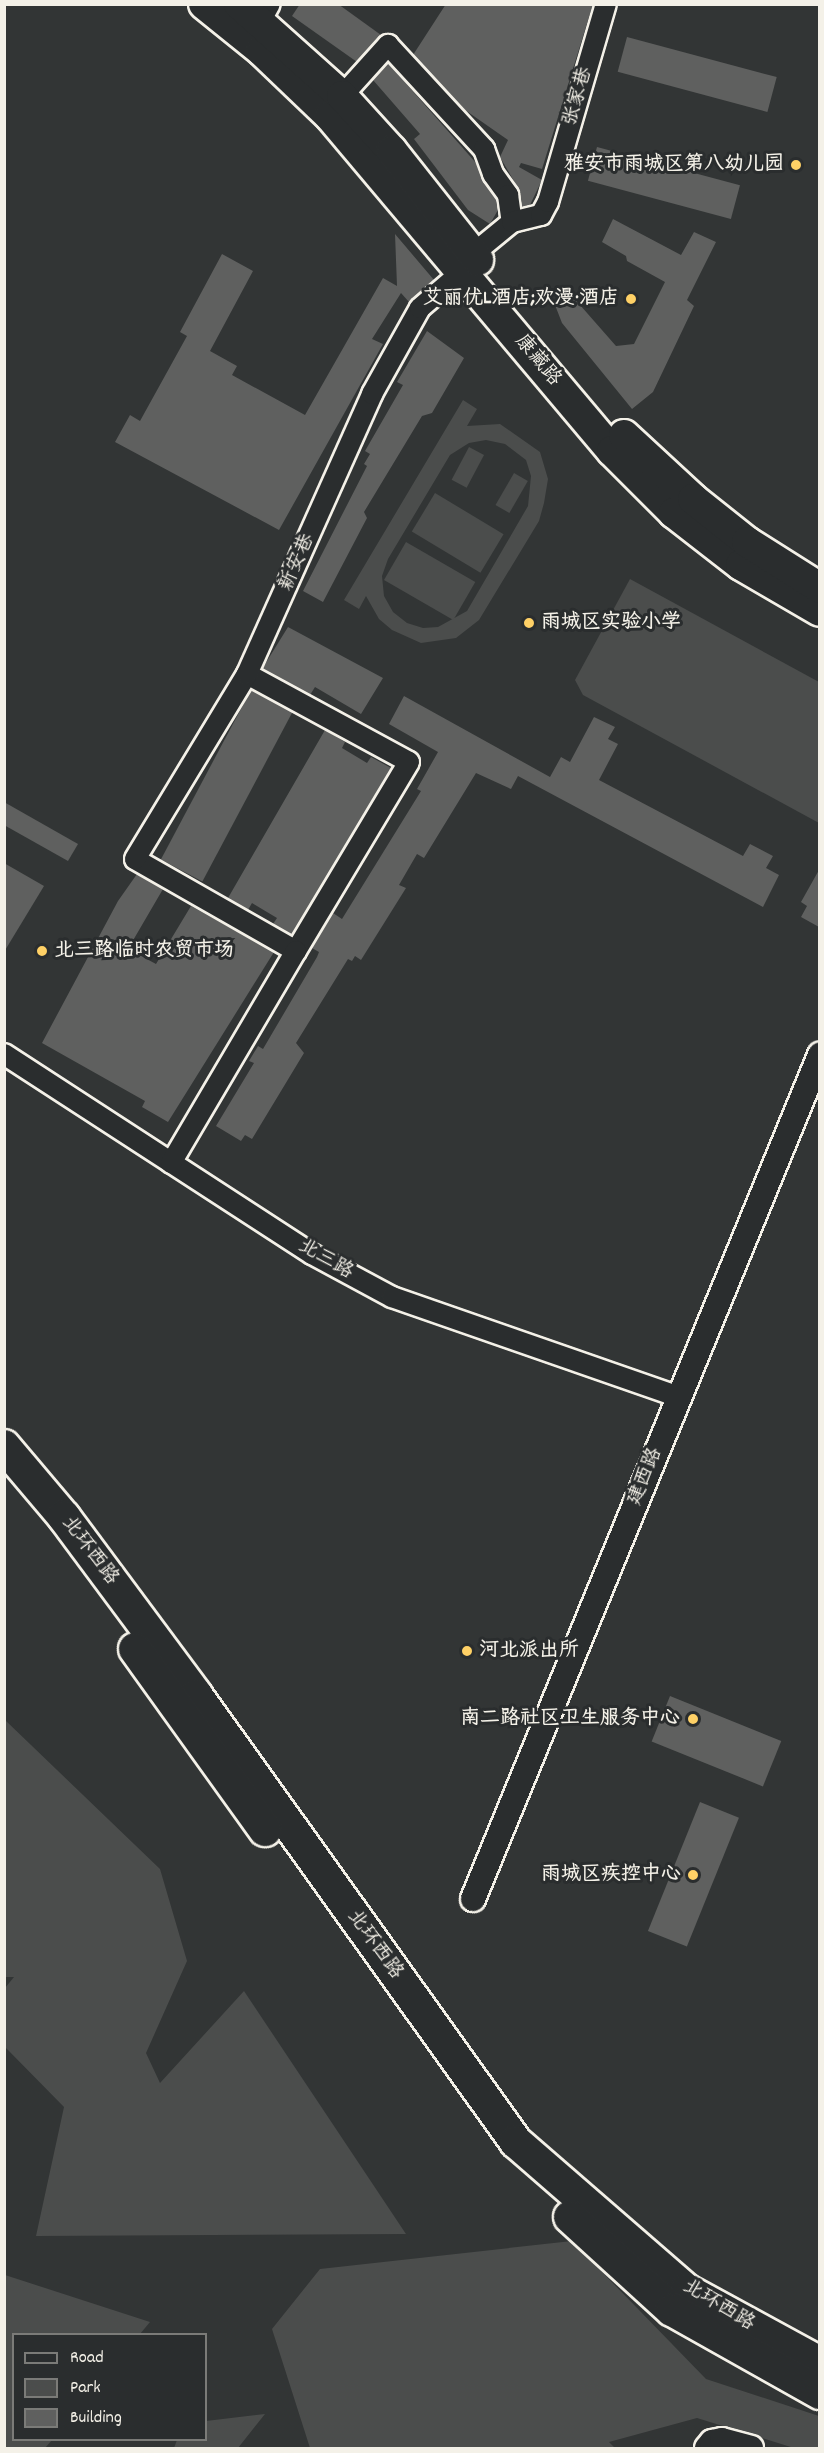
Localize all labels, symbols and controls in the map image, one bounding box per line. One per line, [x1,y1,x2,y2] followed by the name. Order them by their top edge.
[559,65,599,129] street label: 张家巷
[564,153,784,177] place label: 雅安市雨城区第八幼儿园
[789,158,803,172] marker: 雅安市雨城区第八幼儿园
[423,287,619,311] place label: 艾丽优L酒店;欢漫·酒店
[624,292,638,306] marker: 艾丽优L酒店;欢漫·酒店
[509,330,565,392] street label: 康藏路
[275,531,321,595] street label: 新安巷
[541,611,681,635] place label: 雨城区实验小学
[522,616,536,630] marker: 雨城区实验小学
[54,939,234,963] place label: 北三路临时农贸市场
[35,944,49,958] marker: 北三路临时农贸市场
[293,1235,357,1285] street label: 北三路
[624,1445,668,1509] street label: 建西路
[55,1512,123,1590] street label: 北环西路
[479,1639,579,1663] place label: 河北派出所
[460,1644,474,1658] marker: 河北派出所
[460,1707,680,1731] place label: 南二路社区卫生服务中心
[684,1710,702,1728] marker: 南二路社区卫生服务中心
[541,1863,681,1887] place label: 雨城区疾控中心
[686,1868,700,1882] marker: 雨城区疾控中心
[341,1906,407,1984] street label: 北环西路
[678,2275,758,2337] street label: 北环西路
[12,2333,207,2441] legend
[70,2346,104,2371] text: Road
[70,2376,101,2401] text: Park
[70,2406,122,2431] text: Building

